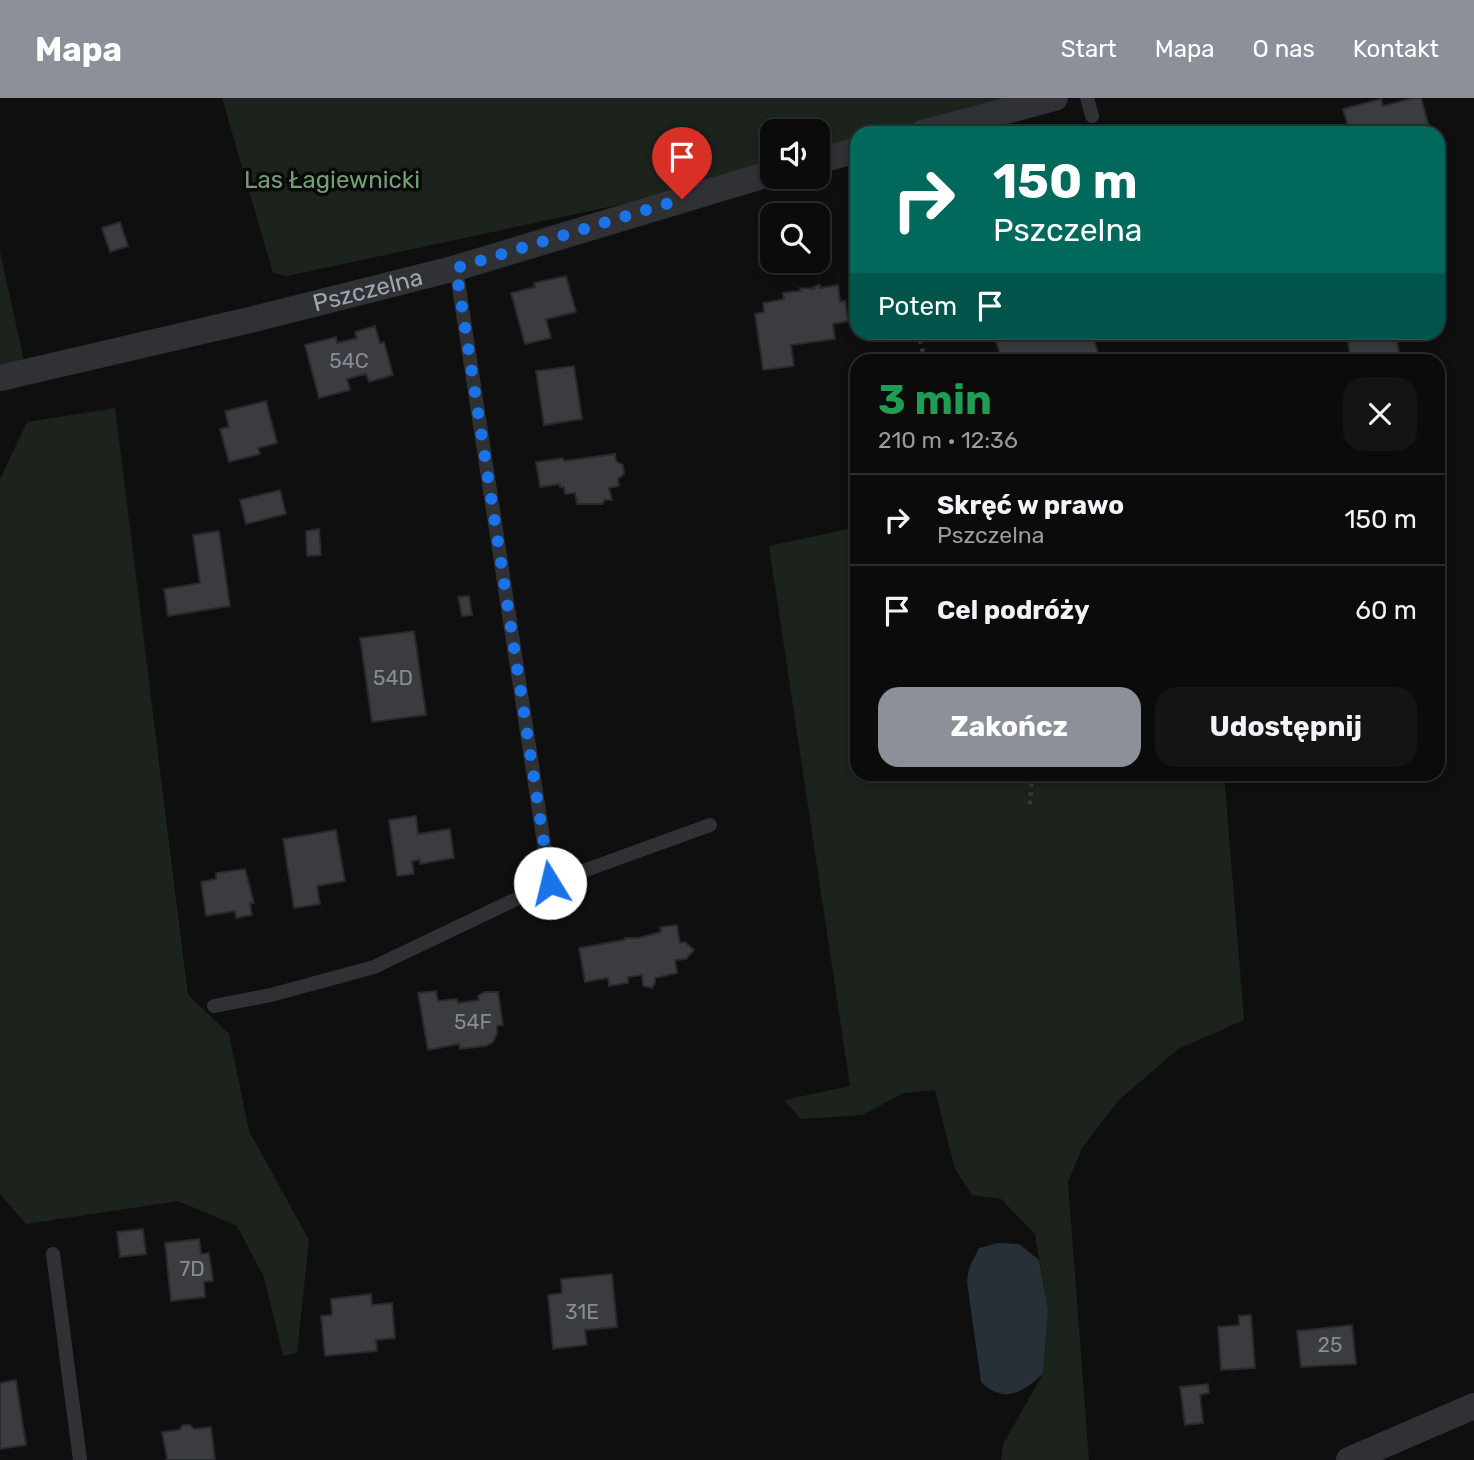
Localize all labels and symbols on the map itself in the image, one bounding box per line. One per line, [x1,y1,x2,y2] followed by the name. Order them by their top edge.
[652,127,712,199] pin
[244,166,420,194] park label: Las Łagiewnicki
[310,263,425,318] street label: Pszczelna
[329,348,369,373] house number: 54C
[373,665,413,690] house number: 54D
[513,846,587,920] position arrow
[454,1009,492,1034] house number: 54F
[179,1256,205,1281] house number: 7D
[565,1299,599,1324] house number: 31E
[1318,1332,1342,1357] house number: 25

